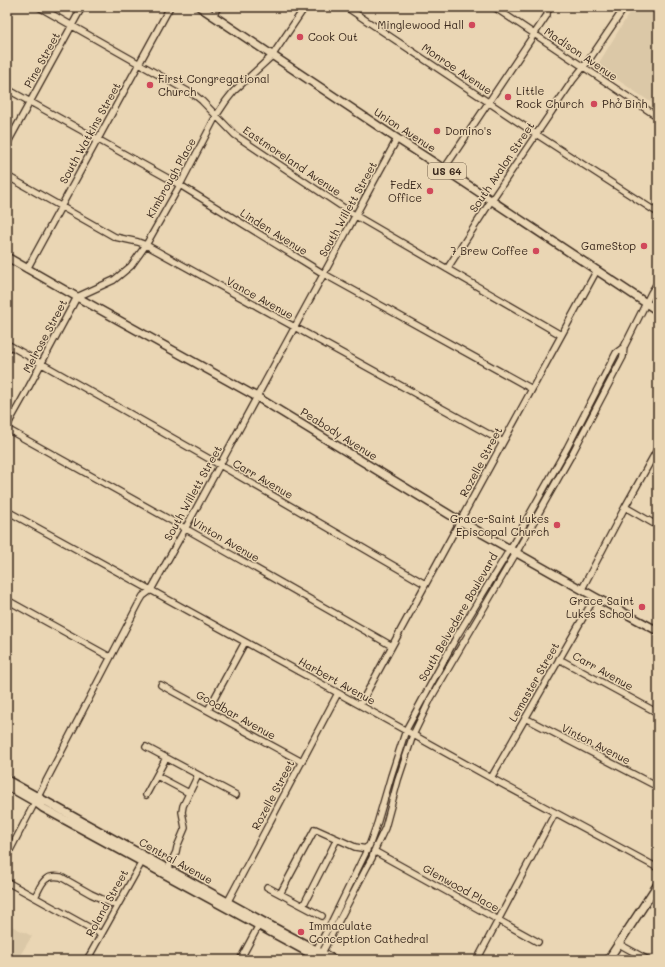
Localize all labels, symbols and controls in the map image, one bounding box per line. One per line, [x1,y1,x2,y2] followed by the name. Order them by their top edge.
[378,17,464,32] place label: Minglewood Hall
[467,20,477,30] marker: Minglewood Hall
[542,23,621,84] street label: Madison Avenue
[20,29,63,90] street label: Pine Street
[308,29,358,44] place label: Cook Out
[295,32,305,42] marker: Cook Out
[419,39,496,98] street label: Monroe Avenue
[158,71,270,99] place label: First Congregational Church
[55,79,124,186] street label: South Watkins Street
[145,80,155,90] marker: First Congregational Church
[516,83,584,111] place label: Little Rock Church
[503,92,513,102] marker: Little Rock Church
[602,96,647,111] place label: Phở Binh
[589,99,599,109] marker: Phở Binh
[371,104,439,155] street label: Union Avenue
[466,118,538,215] street label: South Avalon Street
[240,122,344,199] street label: Eastmoreland Avenue
[445,123,492,138] place label: Domino's
[432,126,442,136] marker: Domino's
[142,135,199,221] street label: Kimbrough Place
[315,158,380,259] street label: South Willett Street
[428,163,466,179] road number: US 64
[388,177,422,205] place label: FedEx Office
[425,186,435,196] marker: FedEx Office
[238,205,311,258] street label: Linden Avenue
[581,238,636,253] place label: GameStop
[639,241,649,251] marker: GameStop
[451,243,528,258] place label: 7 Brew Coffee
[531,246,541,256] marker: 7 Brew Coffee
[224,273,297,322] street label: Vance Avenue
[19,296,70,375] street label: Melrose Street
[298,404,381,463] street label: Peabody Avenue
[456,424,505,499] street label: Rozelle Street
[160,442,225,543] street label: South Willett Street
[230,455,296,502] street label: Carr Avenue
[450,511,549,539] place label: Grace-Saint Lukes Episcopal Church
[190,514,263,565] street label: Vinton Avenue
[552,520,562,530] marker: Grace-Saint Lukes Episcopal Church
[415,550,501,684] street label: South Belvedere Boulevard
[566,593,634,621] place label: Grace Saint Lukes School
[637,602,647,612] marker: Grace Saint Lukes School
[505,639,562,724] street label: Lemaster Street
[570,648,636,694] street label: Carr Avenue
[296,653,379,708] street label: Harbert Avenue
[194,686,279,743] street label: Goodbar Avenue
[559,720,633,767] street label: Vinton Avenue
[248,757,297,832] street label: Rozelle Street
[137,834,216,887] street label: Central Avenue
[420,860,502,915] street label: Glenwood Place
[82,866,131,939] street label: Roland Street
[309,918,429,946] place label: Immaculate Conception Cathedral
[296,927,306,937] marker: Immaculate Conception Cathedral

